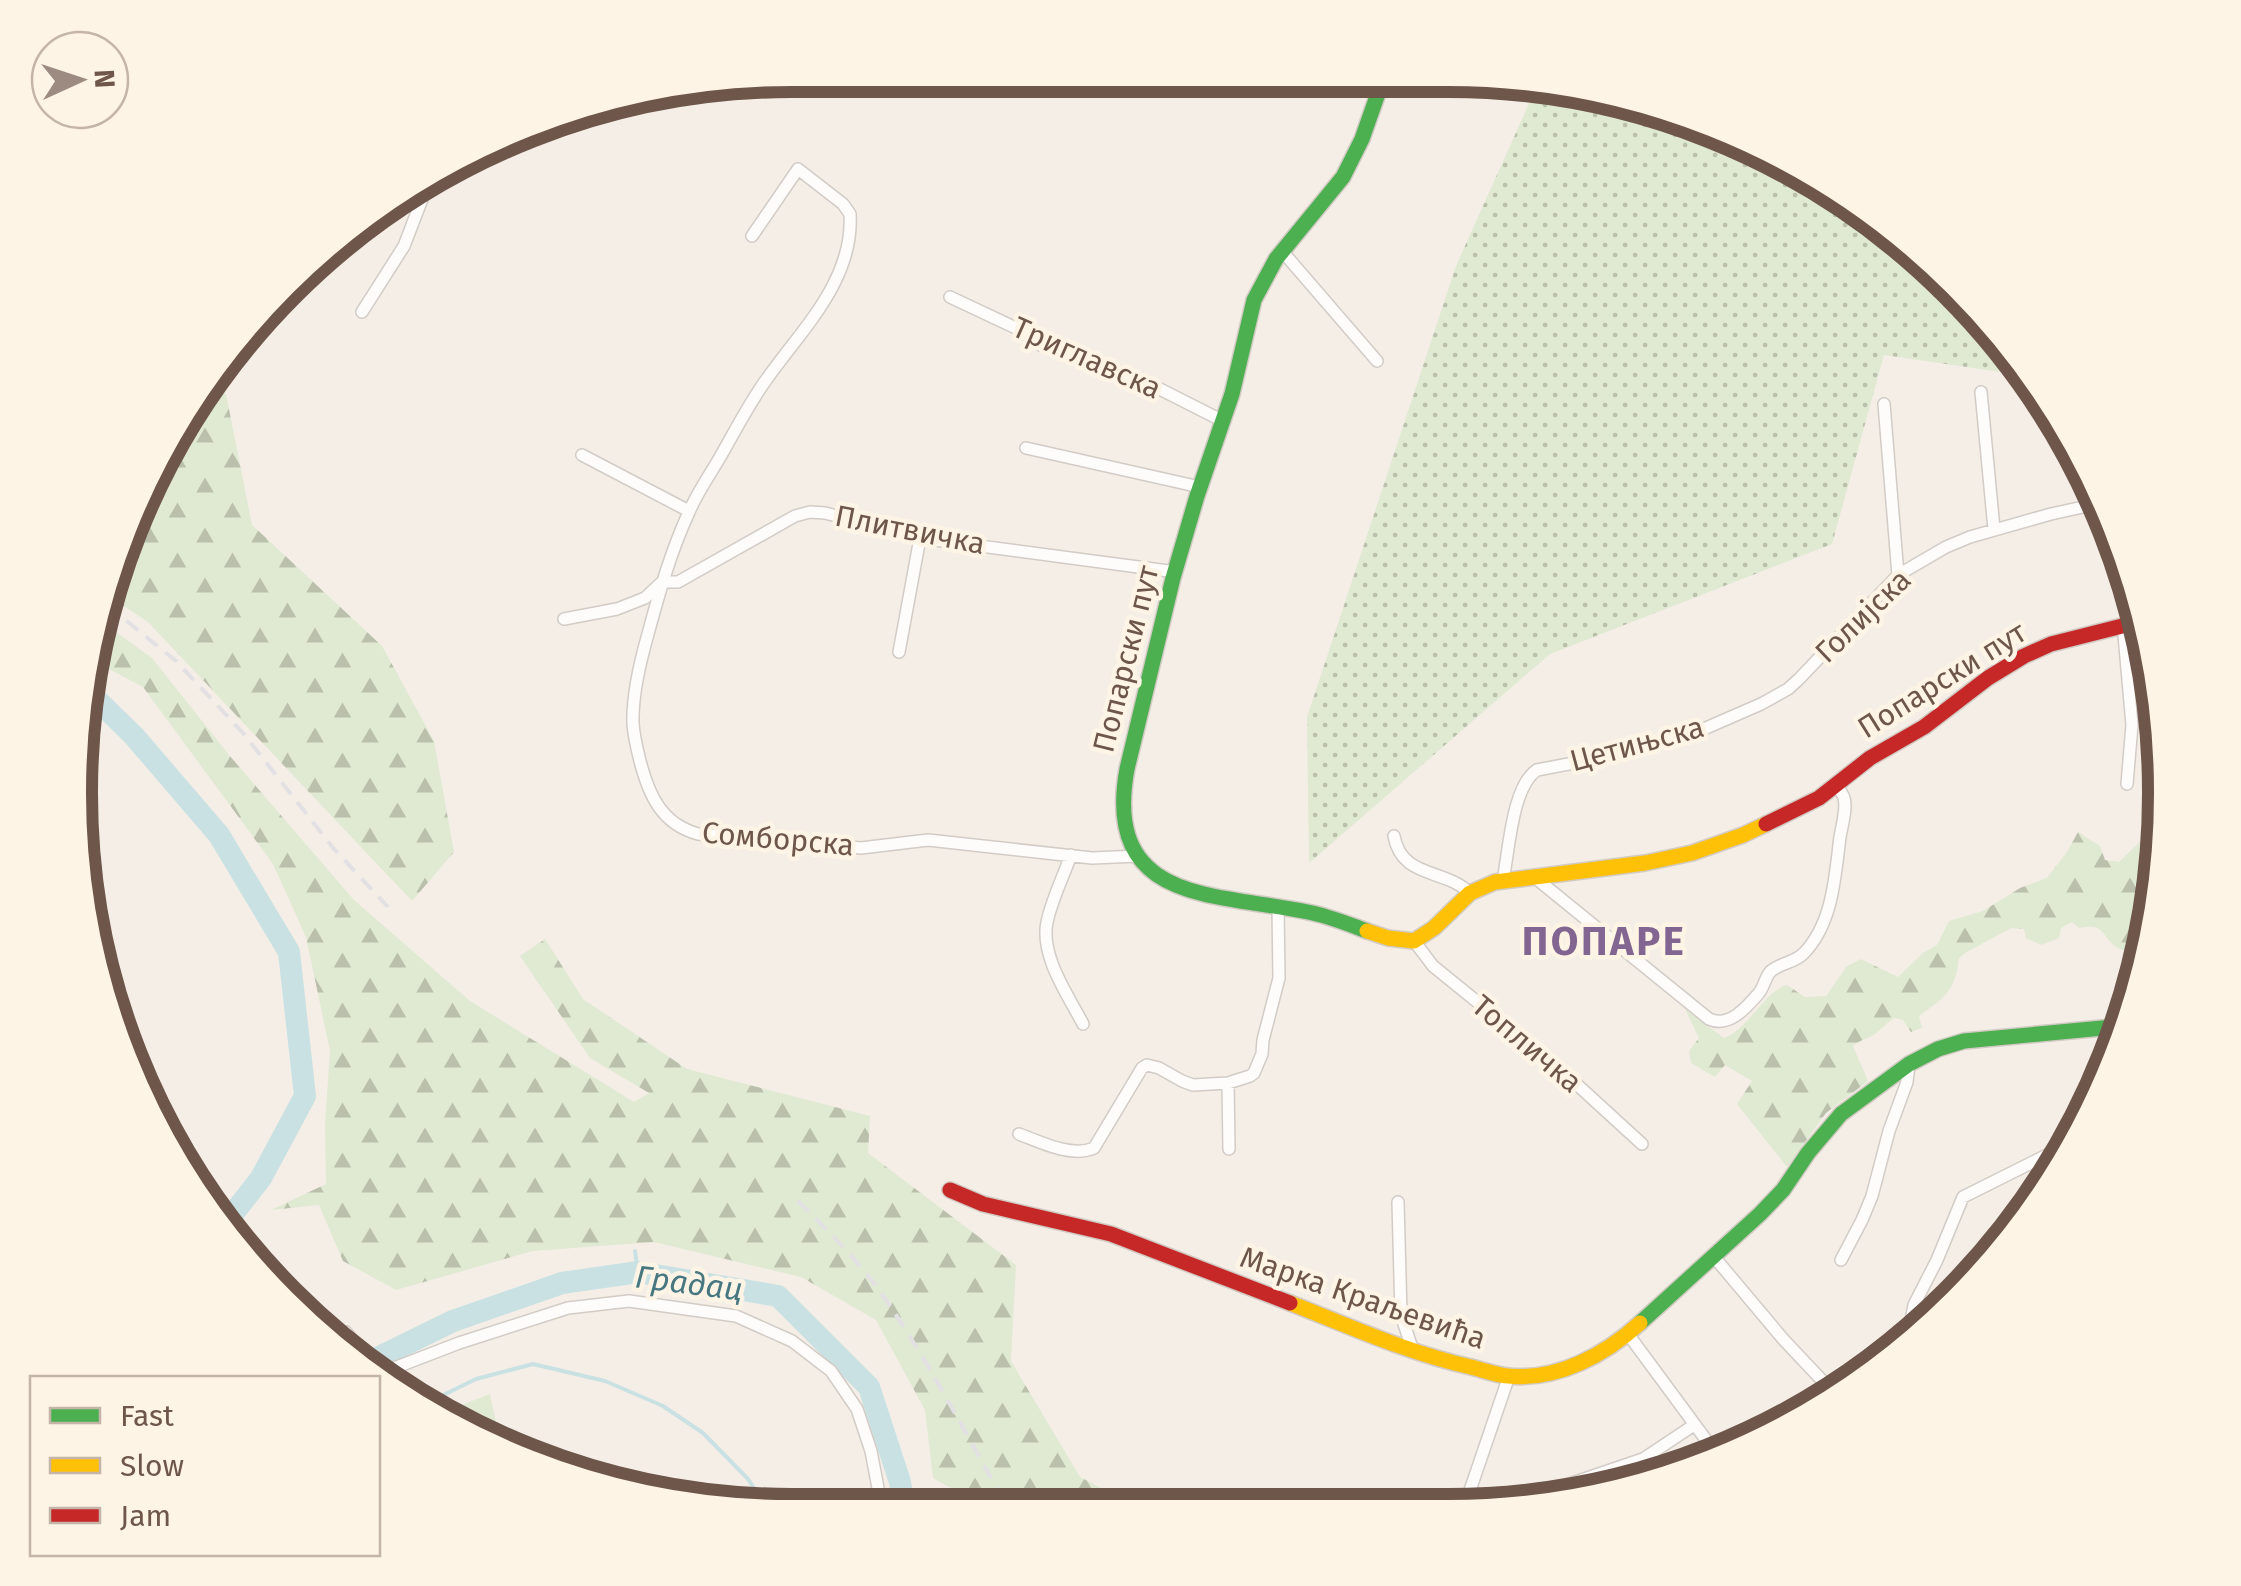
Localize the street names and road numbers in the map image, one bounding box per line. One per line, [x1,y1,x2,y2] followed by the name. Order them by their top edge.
[1007,309,1167,407] street label: Триглавска
[832,498,988,562] street label: Плитвичка
[1085,561,1167,756] street label: Попарски пут
[1808,562,1918,670] street label: Голијска
[1851,614,2033,746] street label: Попарски пут
[1566,709,1708,779] street label: Цетињска
[701,814,855,864] street label: Сомборска
[1465,988,1589,1100] street label: Топличка
[1235,1239,1491,1357] street label: Марка Краљевића

